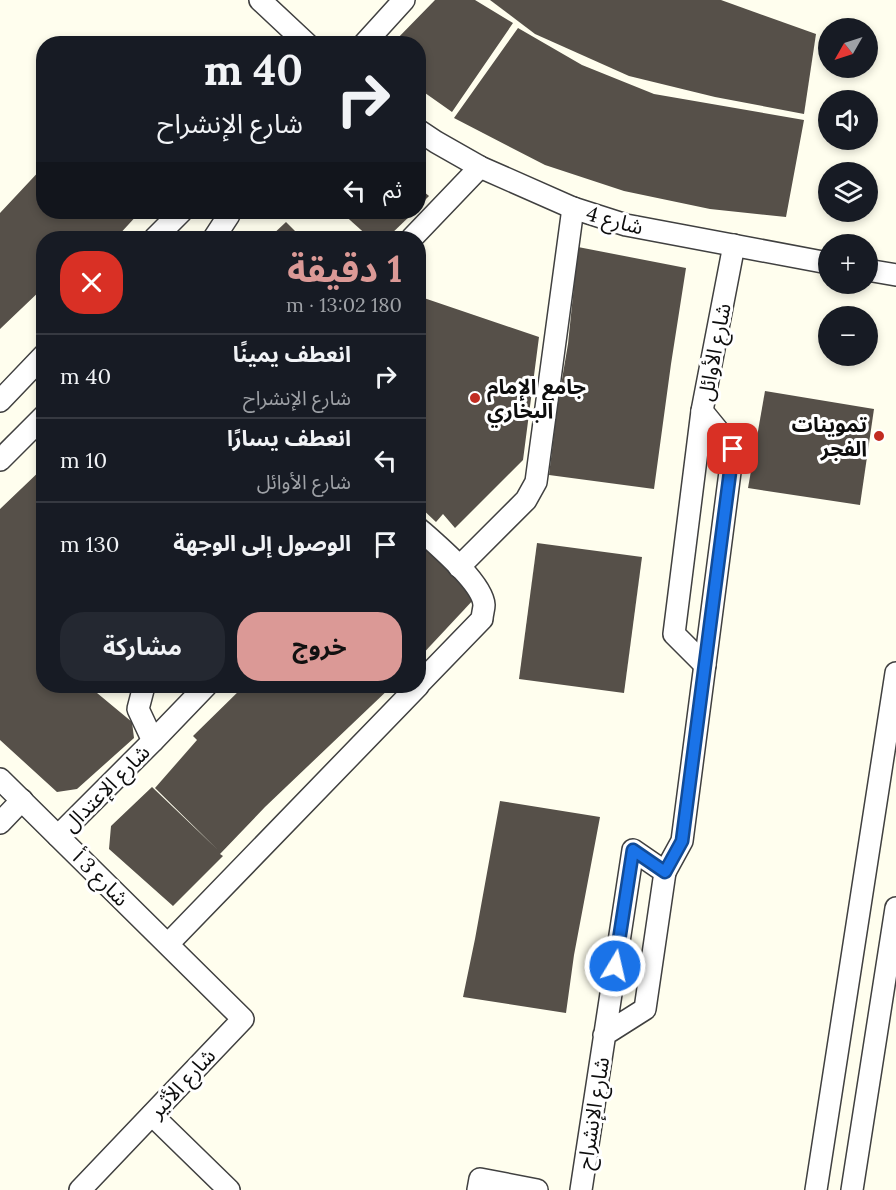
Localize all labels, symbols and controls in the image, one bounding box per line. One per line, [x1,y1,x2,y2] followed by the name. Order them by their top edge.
[818,18,878,78] north arrow
[818,18,878,366] map controls
[204,43,303,97] text: 40 m
[324,60,402,138] icon: right
[818,90,878,150] button: sound
[157,106,303,140] text: شارع الإنشراح
[818,162,878,222] button: layers
[338,174,371,207] icon: left
[383,176,402,204] text: ثم
[583,199,646,242] street label: شارع 4
[818,234,878,294] button: +
[287,246,402,292] text: 1 دقيقة
[60,251,123,314] button: close
[286,292,402,317] text: 180 m · 13:02
[691,301,739,404] street label: شارع الأوائل
[818,306,878,366] button: −
[233,340,351,368] text: انعطف يمينًا
[369,360,402,393] icon: right
[60,362,111,390] text: 40 m
[487,373,586,427] place label: جامع الإمام البخاري
[243,385,351,410] text: شارع الإنشراح
[468,391,482,405] marker: جامع الإمام البخاري
[792,411,867,462] place label: تموينات الفجر
[707,423,758,474] pin
[227,424,351,452] text: انعطف يسارًا
[872,429,886,443] marker: تموينات الفجر
[716,432,749,465] icon: arrive
[369,444,402,477] icon: left
[60,446,107,474] text: 10 m
[257,469,351,494] text: شارع الأوائل
[369,528,402,561] icon: arrive
[173,529,351,557] text: الوصول إلى الوجهة
[60,530,119,558] text: 130 m
[60,612,225,681] button: مشاركة
[237,612,402,681] button: خروج
[57,739,157,839] street label: شارع الإعتدال
[66,844,135,913] street label: شارع 3 أ
[583,934,647,998] position arrow
[142,1042,223,1126] street label: شارع الأثير
[571,1055,617,1171] street label: شارع الإنشراح

